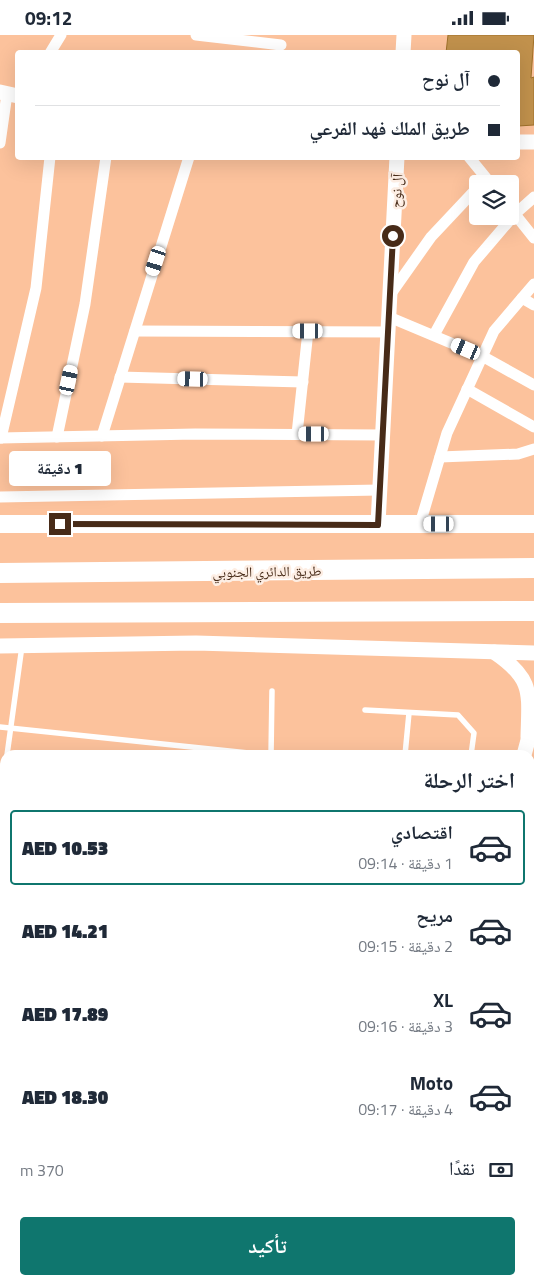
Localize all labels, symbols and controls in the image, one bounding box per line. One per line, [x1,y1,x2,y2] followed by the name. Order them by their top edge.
[25,3,72,32] text: 09:12
[422,64,470,93] text: آل نوح
[309,113,470,142] text: طريق الملك فهد الفرعي
[385,173,407,209] street label: آل نوح
[469,175,519,225] map controls
[469,175,519,225] button: layers
[382,225,404,247] route start
[144,244,167,278] car
[293,324,323,339] car
[449,336,482,362] car
[58,364,79,396] car
[177,371,208,387] car
[299,427,329,442] car
[9,451,111,487] callout: 1 دقيقة
[37,456,83,480] text: 1 دقيقة
[49,513,71,535] route end
[424,517,454,532] car
[212,560,322,584] street label: طريق الدائري الجنوبي
[423,763,515,797] text: اختر الرحلة
[391,817,453,846] text: اقتصادي
[468,825,513,870] icon: car
[22,833,108,862] text: AED 10.53
[358,851,453,875] text: 1 دقيقة · 09:14
[416,900,453,929] text: مريح
[468,908,513,953] icon: car
[22,916,108,945] text: AED 14.21
[358,934,453,958] text: 2 دقيقة · 09:15
[433,985,453,1014] text: XL
[468,991,513,1036] icon: car
[22,999,108,1028] text: AED 17.89
[358,1014,453,1038] text: 3 دقيقة · 09:16
[410,1068,453,1097] text: Moto
[468,1074,513,1119] icon: car
[22,1082,108,1111] text: AED 18.30
[358,1097,453,1121] text: 4 دقيقة · 09:17
[449,1153,475,1182] text: نقدًا
[487,1156,515,1184] icon: cash
[20,1158,64,1182] text: 370 m
[20,1217,515,1275] button: تأكيد

